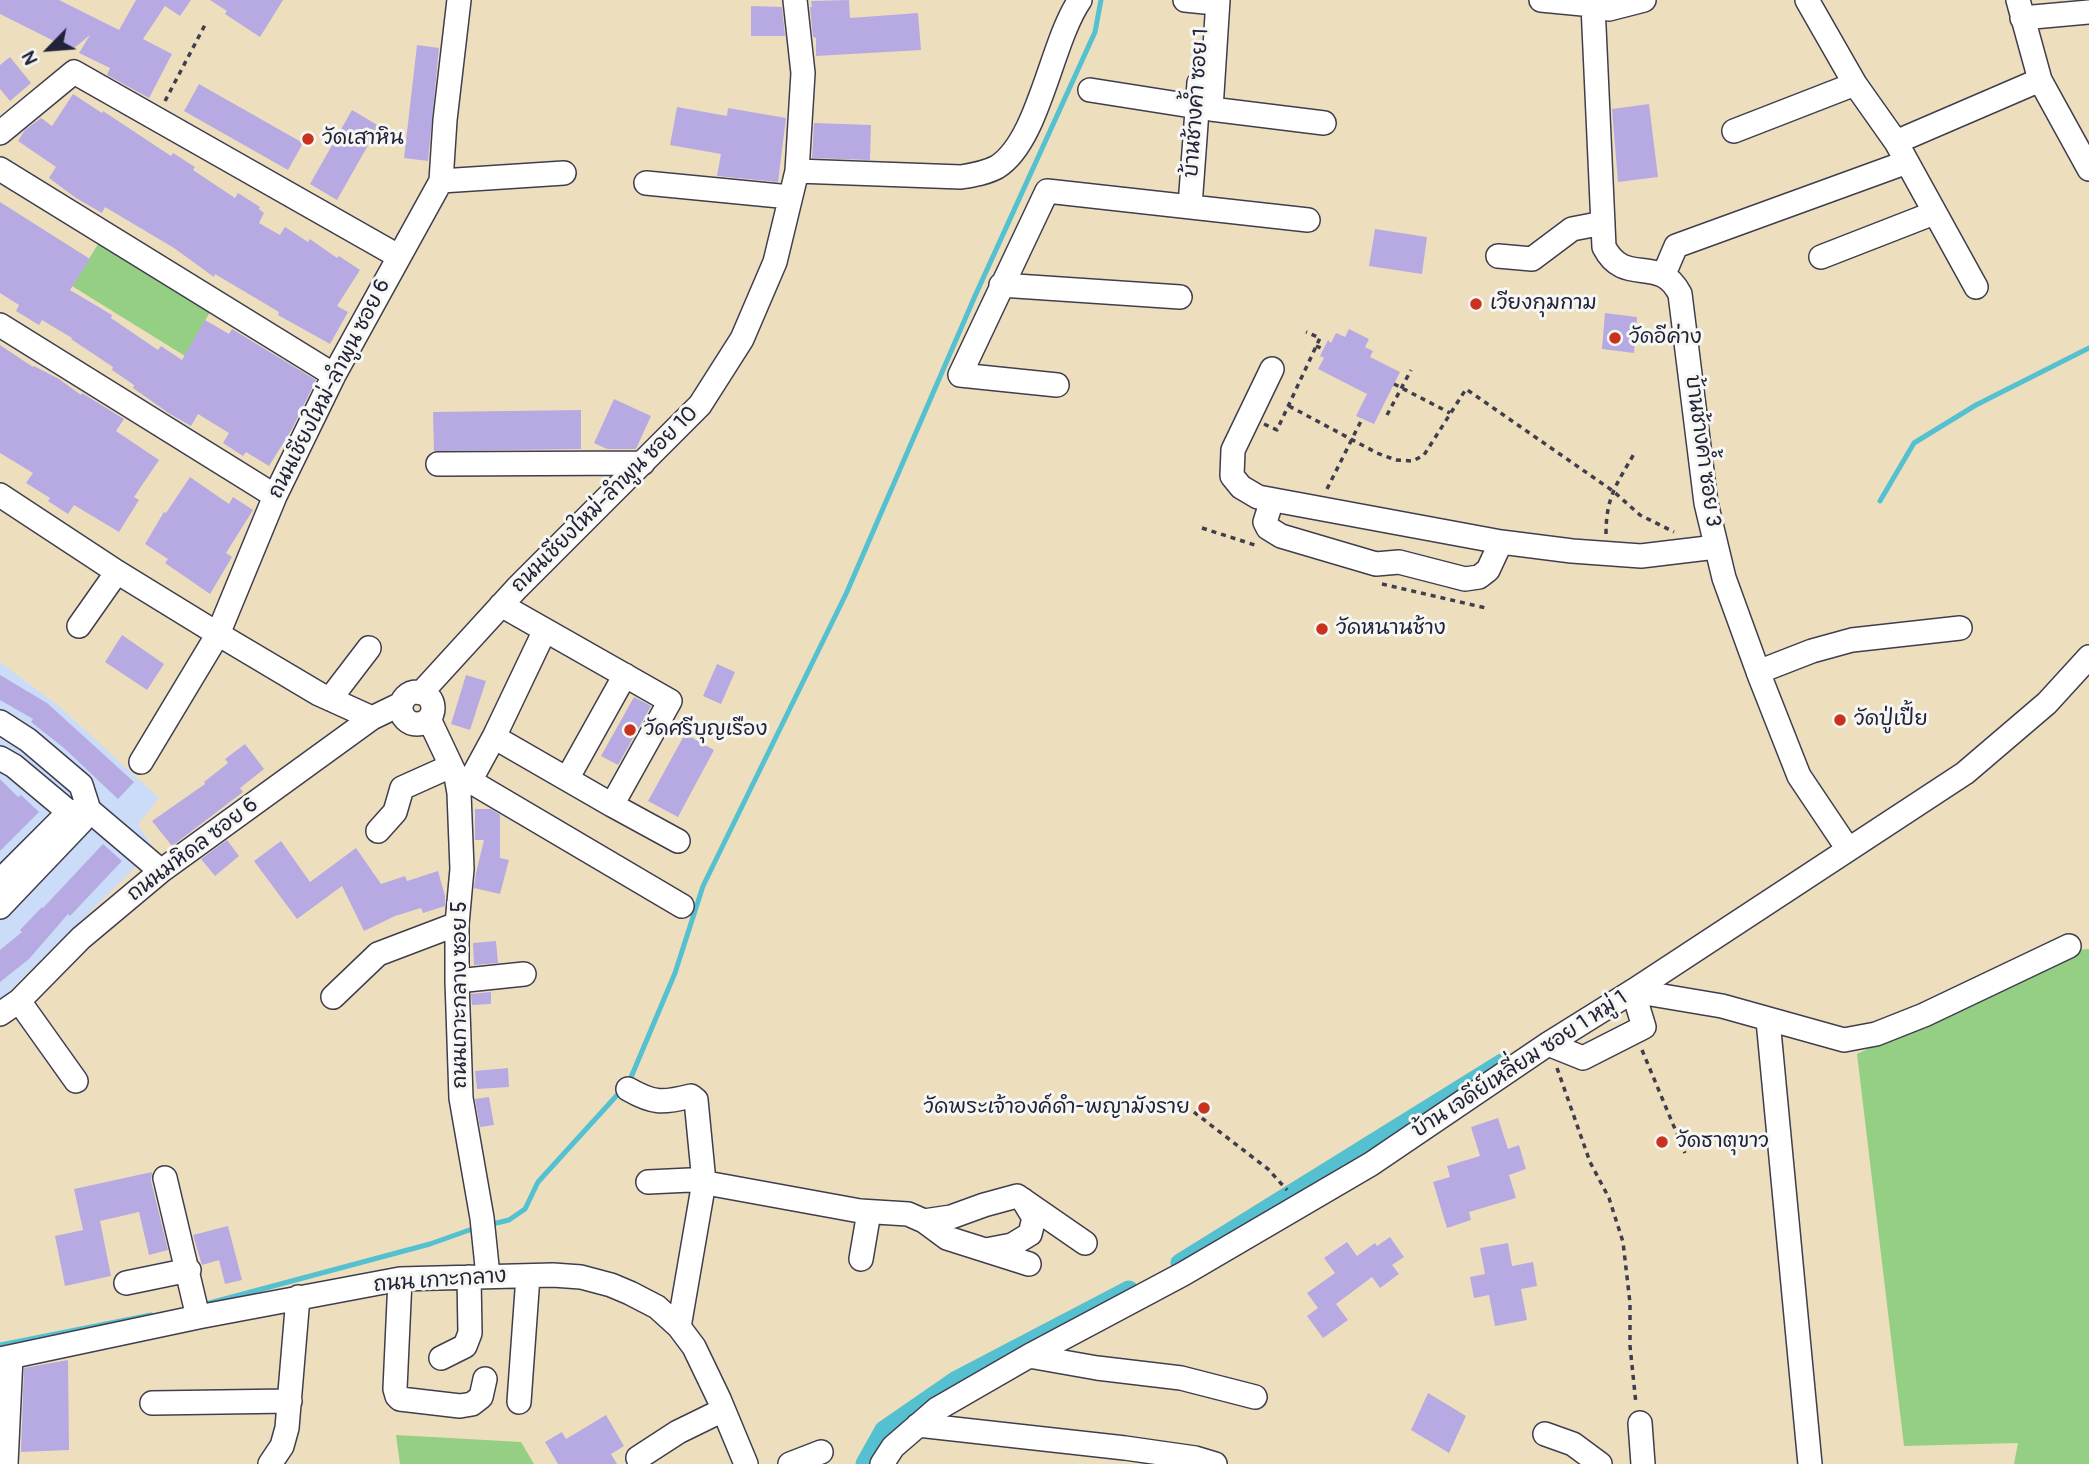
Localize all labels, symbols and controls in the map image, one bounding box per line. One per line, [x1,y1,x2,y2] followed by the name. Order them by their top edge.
[14,14,84,84] north arrow
[1179,28,1215,178] street label: บ้านช้างค้ำ ซอย 1
[16,47,44,69] text: N
[322,126,404,152] place label: วัดเสาหิน
[300,131,316,147] marker: วัดเสาหิน
[264,275,396,503] street label: ถนนเชียงใหม่-ลำพูน ซอย 6
[1490,291,1597,317] place label: เวียงกุมกาม
[1468,296,1484,312] marker: เวียงกุมกาม
[1629,325,1702,351] place label: วัดอีค่าง
[1607,330,1623,346] marker: วัดอีค่าง
[1679,373,1725,529] street label: บ้านช้างค้ำ ซอย 3
[506,401,704,599] street label: ถนนเชียงใหม่-ลำพูน ซอย 10
[1336,616,1446,642] place label: วัดหนานช้าง
[1314,621,1330,637] marker: วัดหนานช้าง
[1854,707,1928,733] place label: วัดปู่เปี้ย
[1832,712,1848,728] marker: วัดปู่เปี้ย
[644,717,767,743] place label: วัดศรีบุญเรือง
[622,722,638,738] marker: วัดศรีบุญเรือง
[123,793,263,907] street label: ถนนมหิดล ซอย 6
[448,901,474,1089] street label: ถนนเกาะกลาง ซอย 5
[1408,986,1632,1144] street label: บ้าน เจดีย์เหลี่ยม ซอย 1 หมู่ 1
[924,1095,1190,1121] place label: วัดพระเจ้าองค์ดำ-พญามังราย
[1196,1100,1212,1116] marker: วัดพระเจ้าองค์ดำ-พญามังราย
[1676,1129,1769,1155] place label: วัดธาตุขาว
[1654,1134,1670,1150] marker: วัดธาตุขาว
[373,1264,507,1298] street label: ถนน เกาะกลาง

